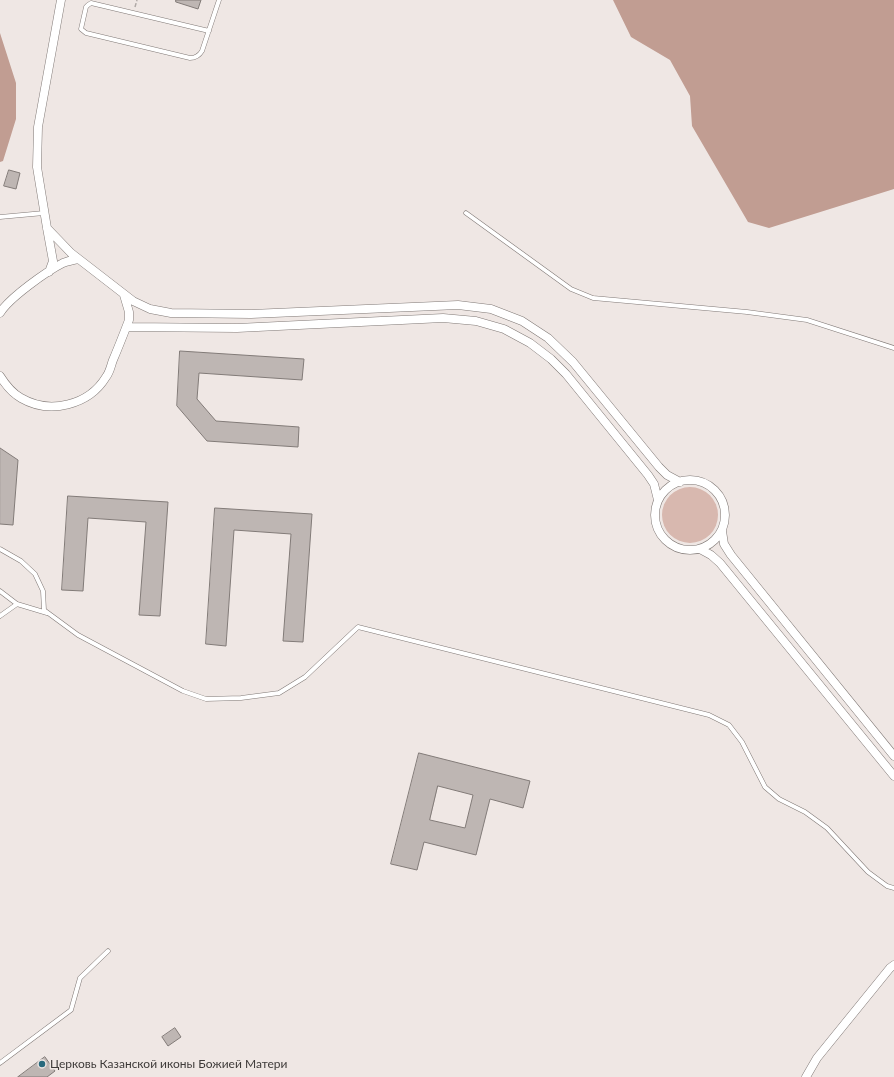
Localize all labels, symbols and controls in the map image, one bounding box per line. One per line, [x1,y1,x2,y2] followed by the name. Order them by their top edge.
[50,1057,287,1071] place label: Церковь Казанской иконы Божией Матери
[37,1059,47,1069] marker: Церковь Казанской иконы Божией Матери

